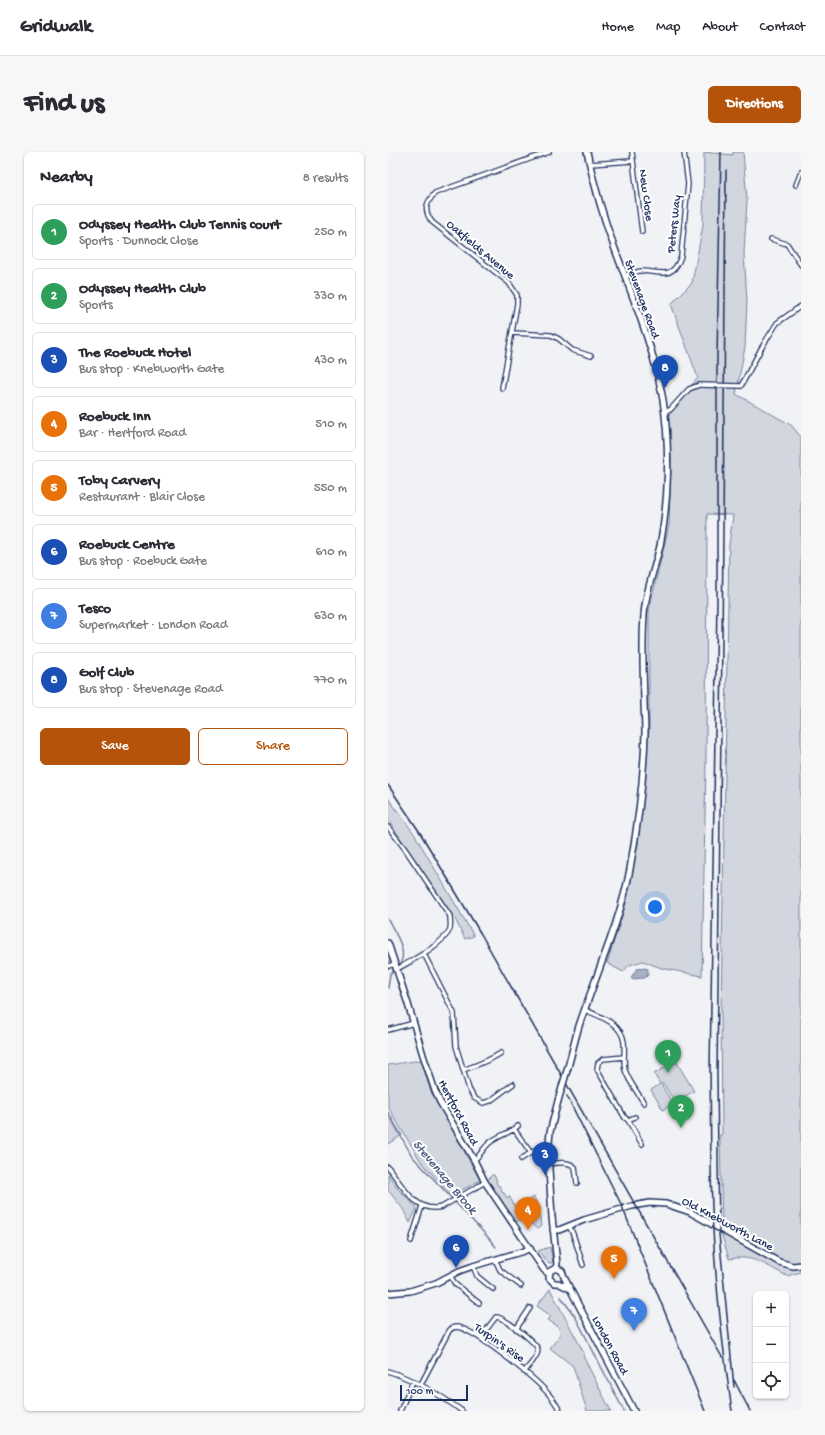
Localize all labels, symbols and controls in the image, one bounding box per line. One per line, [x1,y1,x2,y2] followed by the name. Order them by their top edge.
[20,16,92,39] text: Gridwalk
[602,19,634,36] text: Home
[656,19,680,36] text: Map
[702,19,738,36] text: About
[760,19,805,36] text: Contact
[708,86,801,123] button: Directions
[24,88,104,121] text: Find us
[40,168,93,188] text: Nearby
[634,168,656,223] street label: New Close
[303,171,348,186] text: 8 results
[665,194,685,255] street label: Peters Way
[79,216,281,234] text: Odyssey Health Club Tennis court
[443,218,517,284] street label: Oakfields Avenue
[51,225,57,240] text: 1
[314,225,347,240] text: 250 m
[79,234,198,249] text: Sports · Dunnock Close
[620,258,662,342] street label: Stevenage Road
[79,280,206,298] text: Odyssey Health Club
[51,289,57,304] text: 2
[314,289,347,304] text: 330 m
[79,298,113,313] text: Sports
[79,344,191,362] text: The Roebuck Hotel
[51,353,57,368] text: 3
[314,353,347,368] text: 430 m
[652,355,678,388] pin: 8
[79,362,224,377] text: Bus stop · Knebworth Gate
[79,408,151,426] text: Roebuck Inn
[51,417,57,432] text: 4
[315,417,347,432] text: 510 m
[79,426,186,441] text: Bar · Hertford Road
[79,472,160,490] text: Toby Carvery
[51,481,57,496] text: 5
[314,481,347,496] text: 550 m
[79,490,205,505] text: Restaurant · Blair Close
[79,536,175,554] text: Roebuck Centre
[51,545,57,560] text: 6
[315,545,347,560] text: 610 m
[79,554,207,569] text: Bus stop · Roebuck Gate
[79,600,111,618] text: Tesco
[51,609,57,624] text: 7
[314,609,347,624] text: 630 m
[79,618,228,633] text: Supermarket · London Road
[79,664,134,682] text: Golf Club
[50,673,58,688] text: 8
[314,673,347,688] text: 770 m
[79,682,223,697] text: Bus stop · Stevenage Road
[40,728,190,765] button: Save
[198,728,348,765] button: Share
[645,897,665,917] your location
[655,1040,681,1073] pin: 1
[434,1078,481,1149] street label: Hertford Road
[668,1095,694,1128] pin: 2
[409,1138,480,1218] water label: Stevenage Brook
[532,1142,558,1175] pin: 3
[679,1195,776,1255] street label: Old Knebworth Lane
[515,1197,541,1230] pin: 4
[443,1235,469,1268] pin: 6
[601,1246,627,1279] pin: 5
[753,1291,789,1399] map controls
[753,1291,789,1327] button: +
[621,1298,647,1331] pin: 7
[588,1314,631,1378] street label: London Road
[470,1321,527,1367] street label: Turpin's Rise
[753,1327,789,1363] button: −
[753,1363,789,1399] button: locate
[400,1383,468,1402] scale bar
[406,1386,433,1398] text: 100 m

